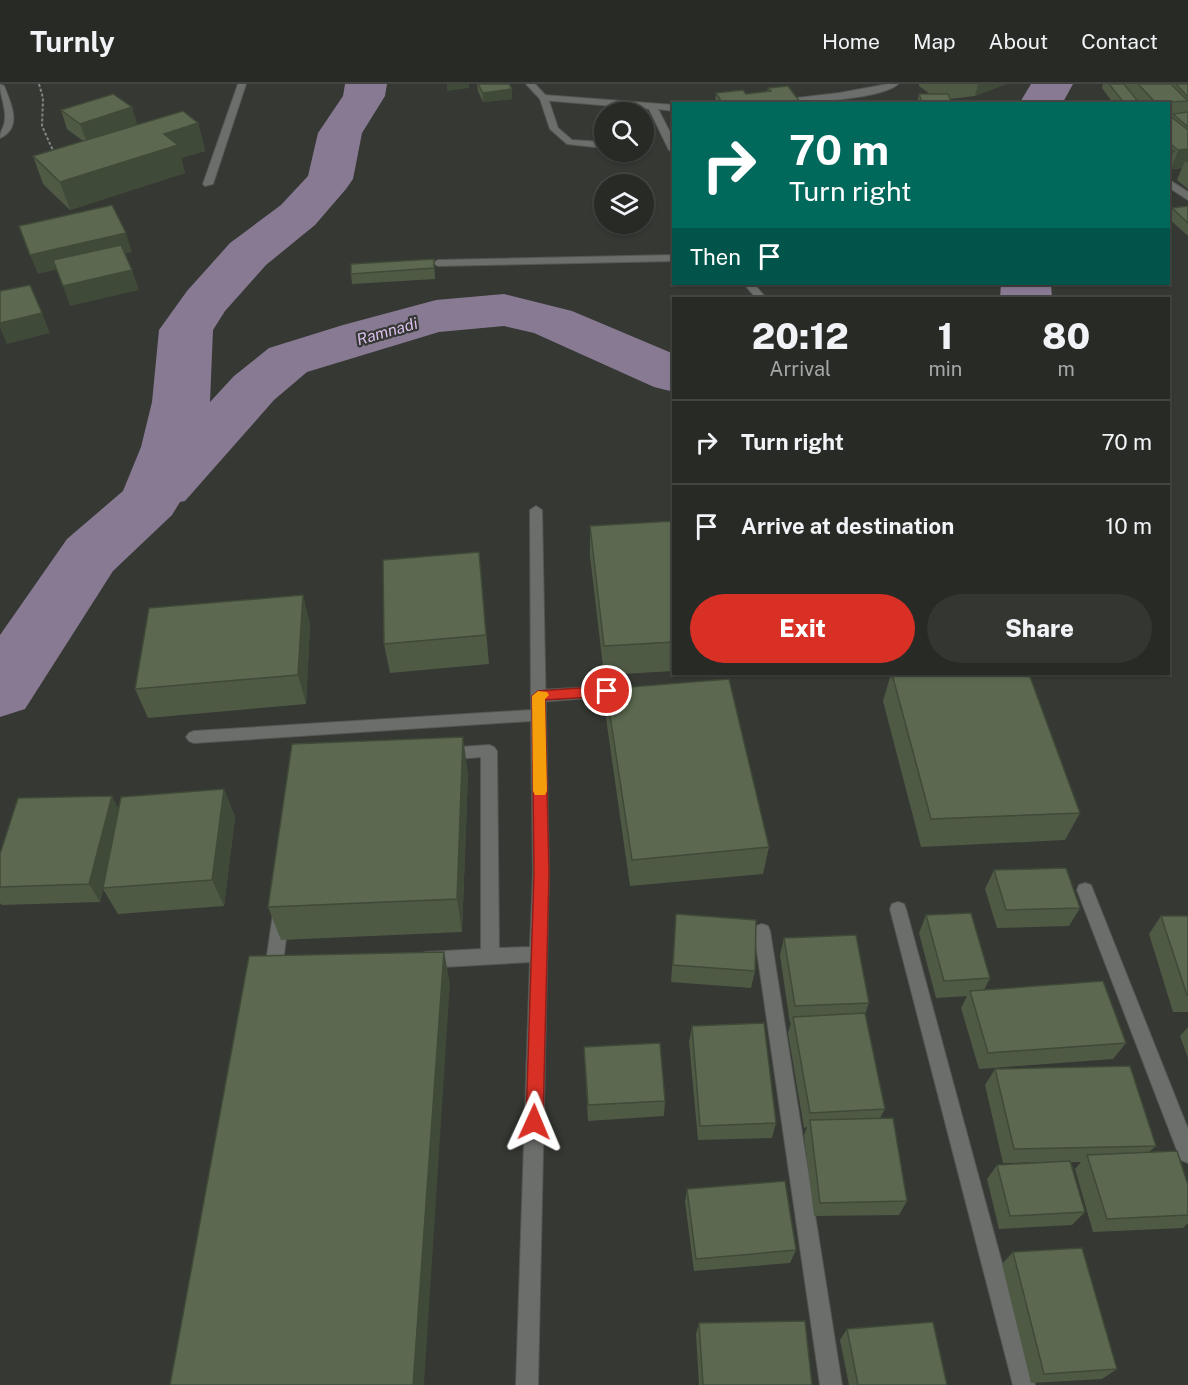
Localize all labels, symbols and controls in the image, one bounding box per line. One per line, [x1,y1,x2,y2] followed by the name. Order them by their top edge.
[30,25,115,58] text: Turnly
[822,29,880,54] text: Home
[913,29,956,54] text: Map
[989,29,1048,54] text: About
[1081,29,1158,54] text: Contact
[594,102,654,234] map controls
[594,102,654,162] button: search
[789,125,889,174] text: 70 m
[690,126,768,204] icon: right
[594,174,654,234] button: layers
[789,175,912,207] text: Turn right
[753,240,786,273] icon: arrive
[690,244,741,270] text: Then
[354,314,420,349] water label: Ramnadi
[752,315,849,357] text: 20:12
[937,315,953,357] text: 1
[1042,315,1090,357] text: 80
[769,357,831,381] text: Arrival
[928,357,962,381] text: min
[1057,357,1075,381] text: m
[690,426,723,459] icon: right
[741,429,844,455] text: Turn right
[1101,429,1152,455] text: 70 m
[690,510,723,543] icon: arrive
[741,513,954,539] text: Arrive at destination
[1105,513,1152,539] text: 10 m
[690,594,915,663] button: Exit
[927,594,1152,663] button: Share
[581,665,632,716] pin
[590,674,623,707] icon: arrive
[502,1090,566,1154] position arrow

